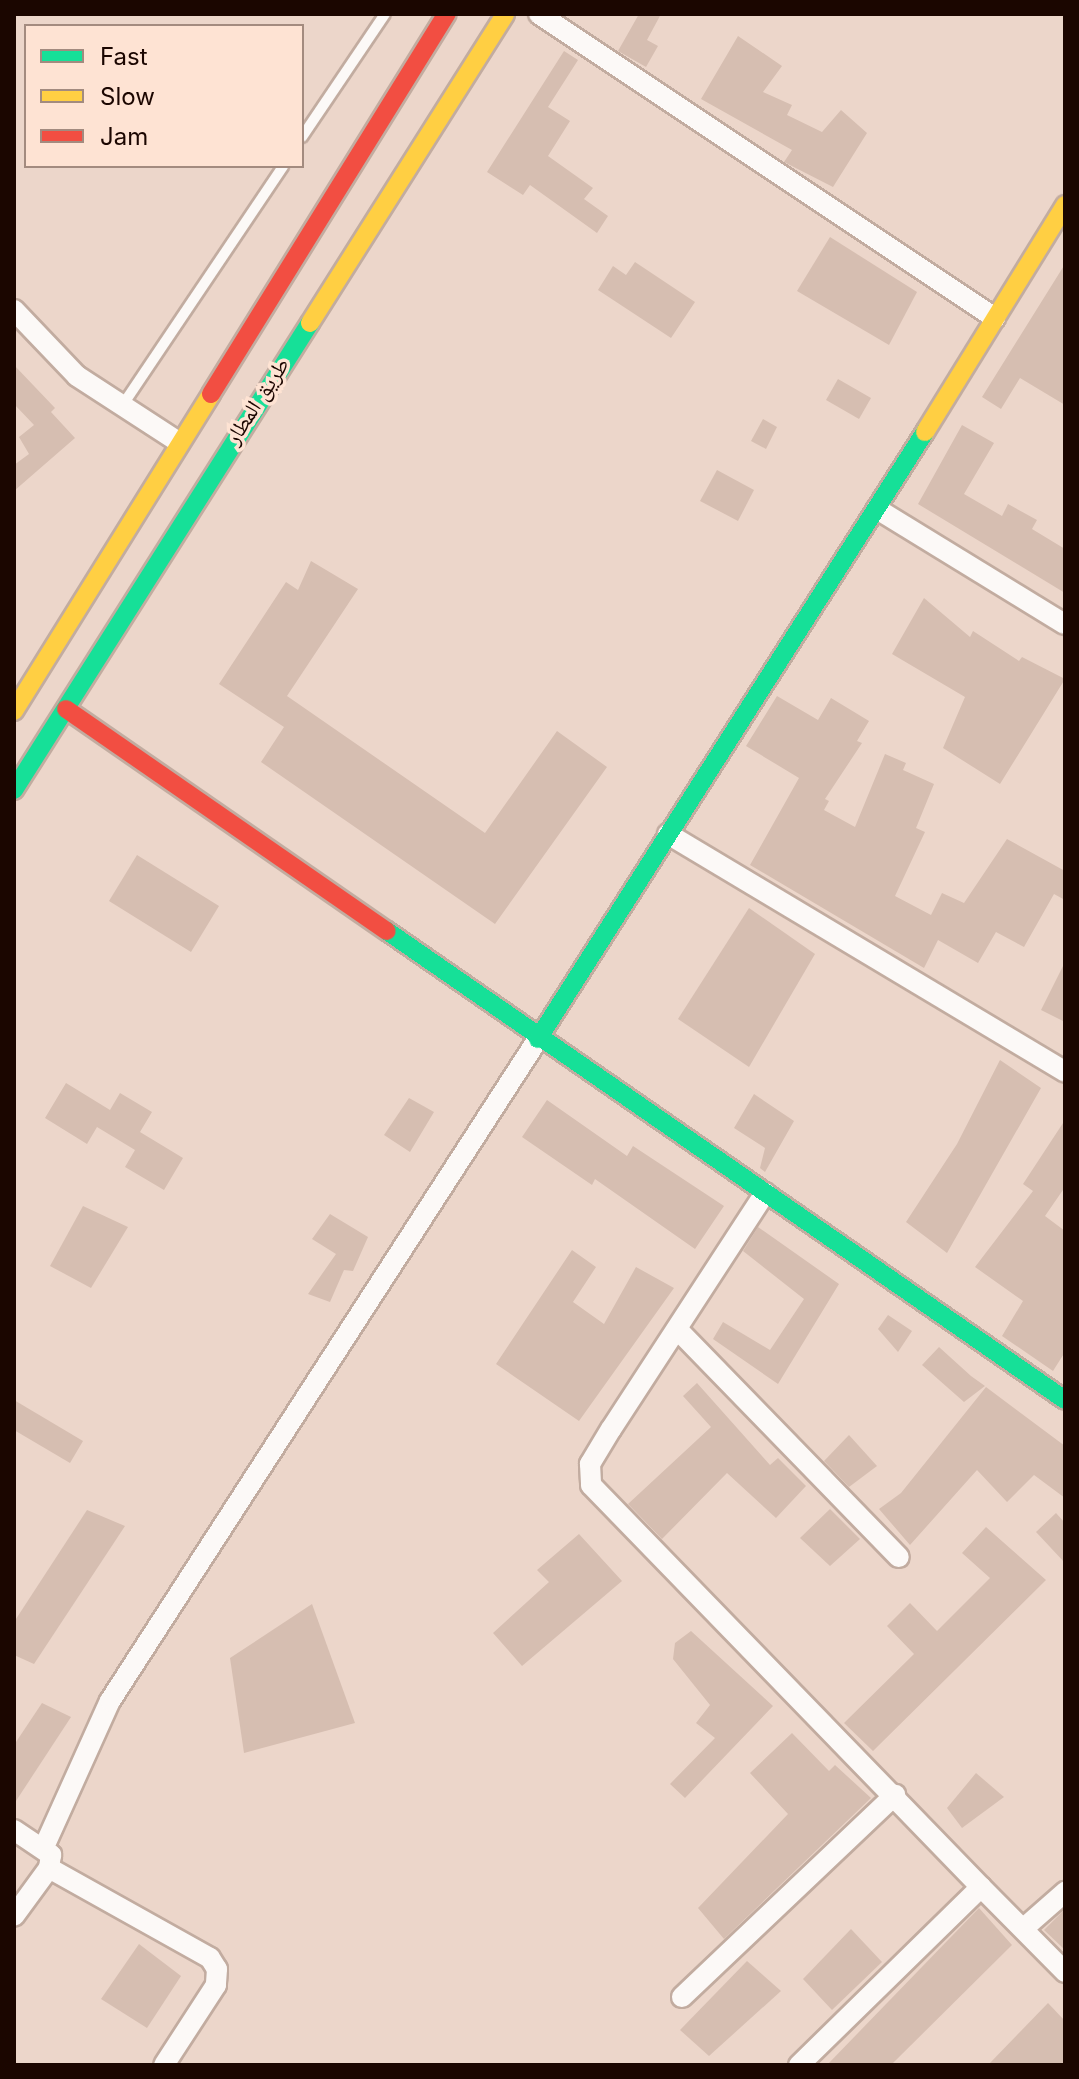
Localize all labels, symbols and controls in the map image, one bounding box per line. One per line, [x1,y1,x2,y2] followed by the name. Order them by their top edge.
[24,24,304,168] legend
[100,42,148,71] text: Fast
[100,82,155,111] text: Slow
[100,122,148,151] text: Jam
[219,353,295,449] street label: طريق المطار

